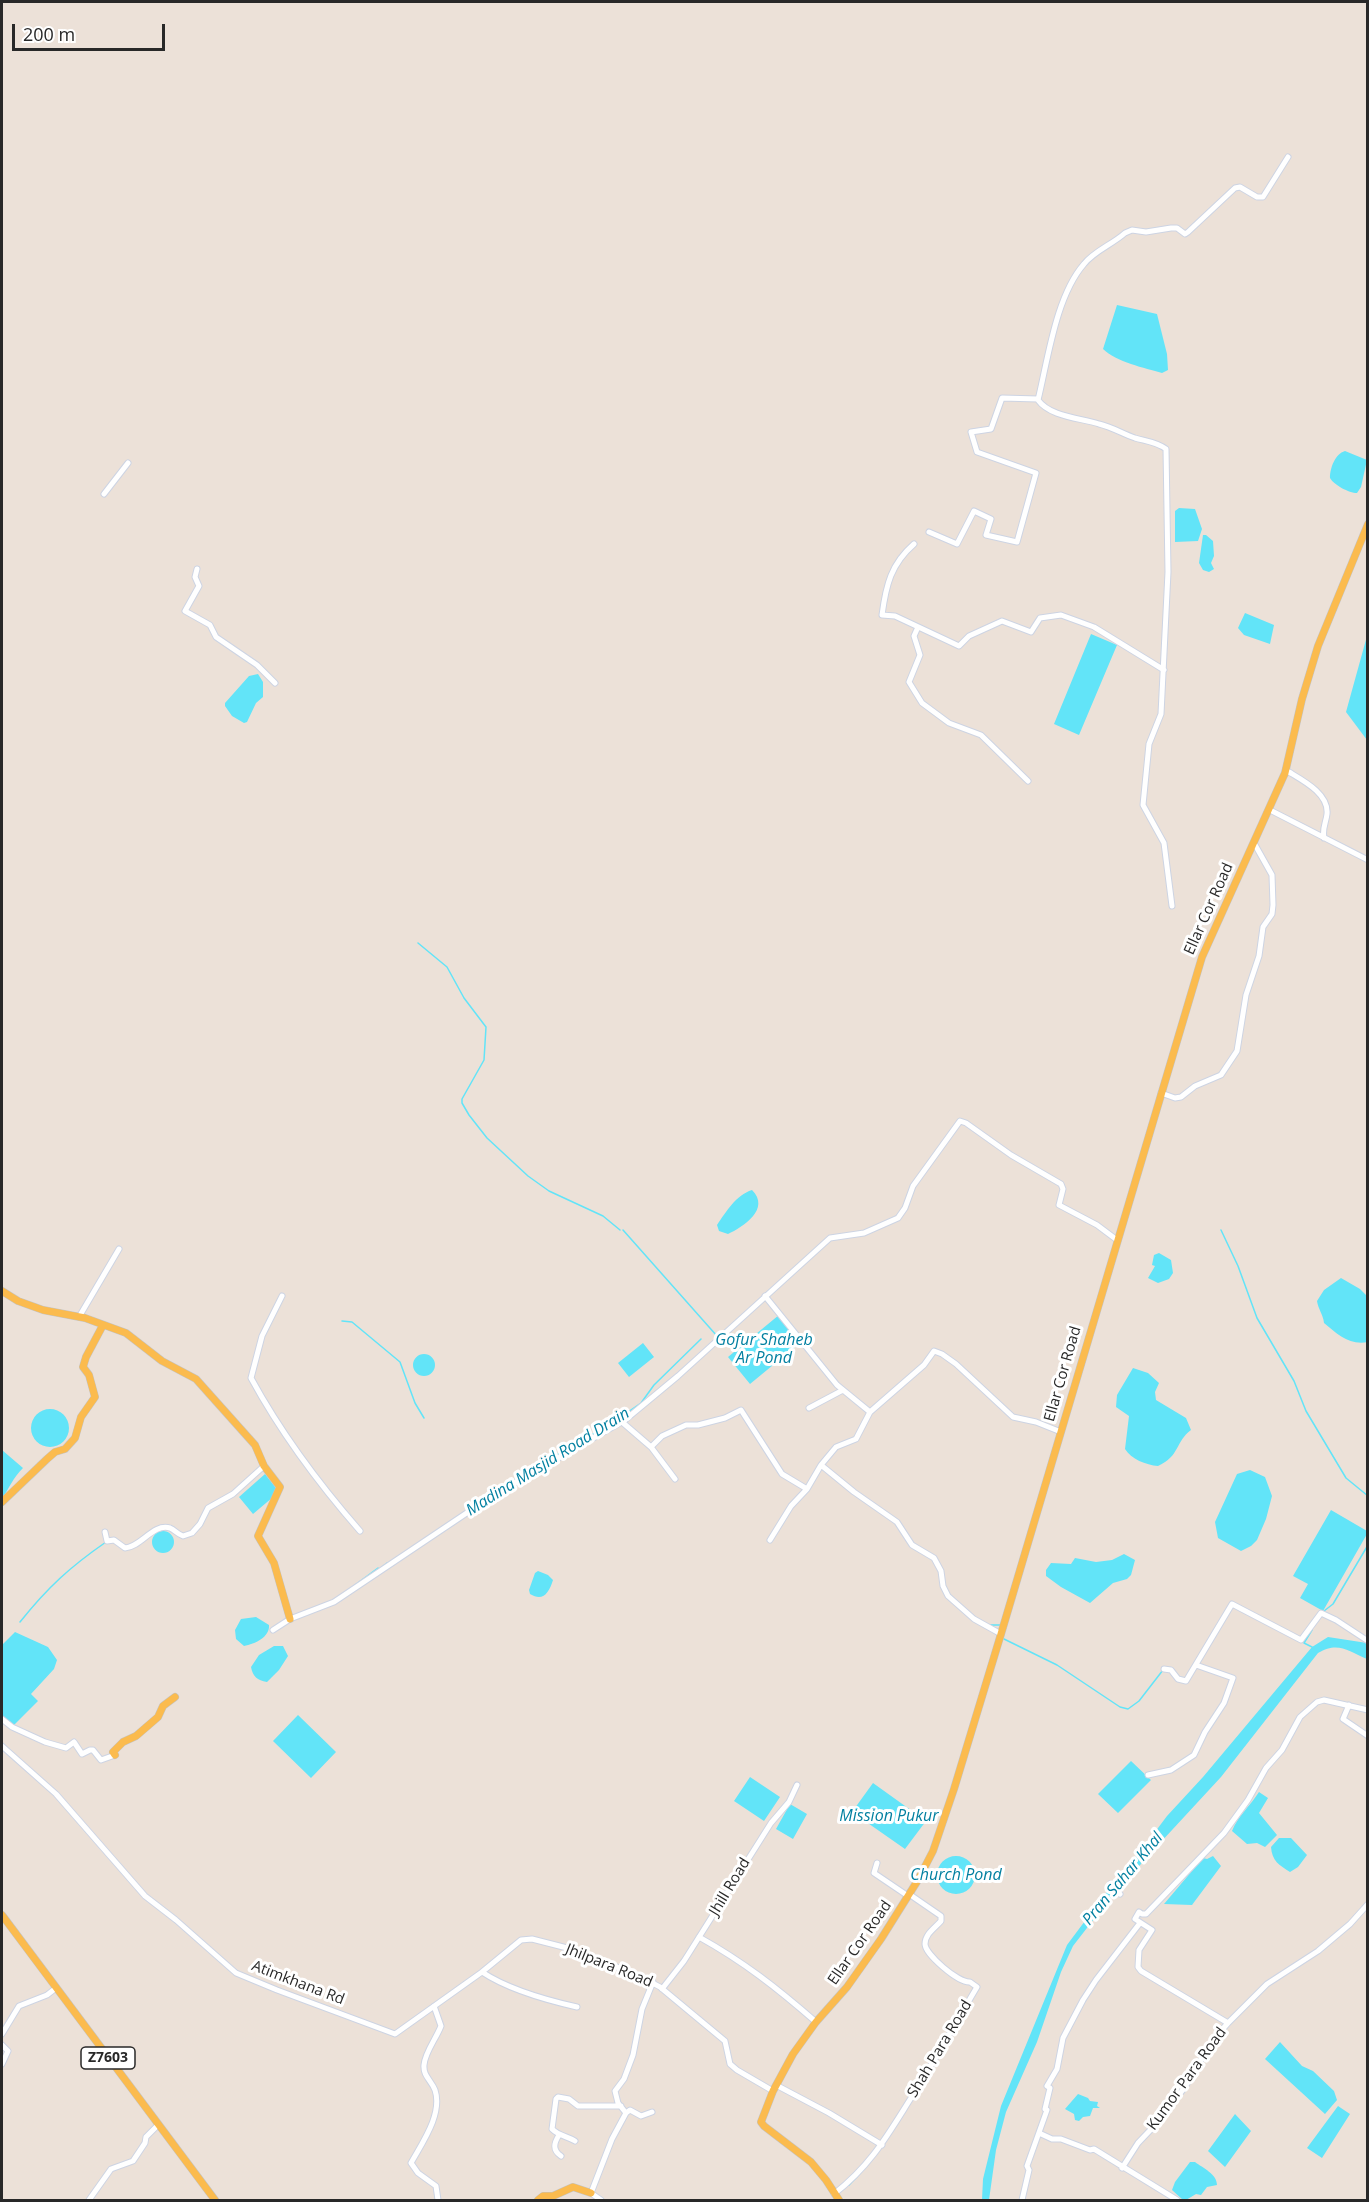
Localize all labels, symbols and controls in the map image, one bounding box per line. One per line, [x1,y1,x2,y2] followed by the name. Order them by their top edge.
[15,12,168,50] scale bar
[23,22,75,46] text: 200 m
[1181,860,1237,958] street label: Ellar Cor Road
[1041,1324,1085,1424] street label: Ellar Cor Road
[715,1330,813,1368] water label: Gofur Shaheb Ar Pond
[463,1404,633,1520] water label: Madina Masjid Road Drain
[839,1806,939,1826] water label: Mission Pukur
[1079,1829,1167,1929] water label: Pran Sahar Khal
[706,1855,754,1919] street label: Jhill Road
[910,1865,1002,1885] water label: Church Pond
[824,1897,896,1989] street label: Ellar Cor Road
[563,1940,655,1992] street label: Jhilpara Road
[249,1957,347,2009] street label: Atimkhana Rd
[904,1997,976,2101] street label: Shah Para Road
[1144,2024,1230,2134] street label: Kumor Para Road
[81,2047,135,2069] road number: Z7603

